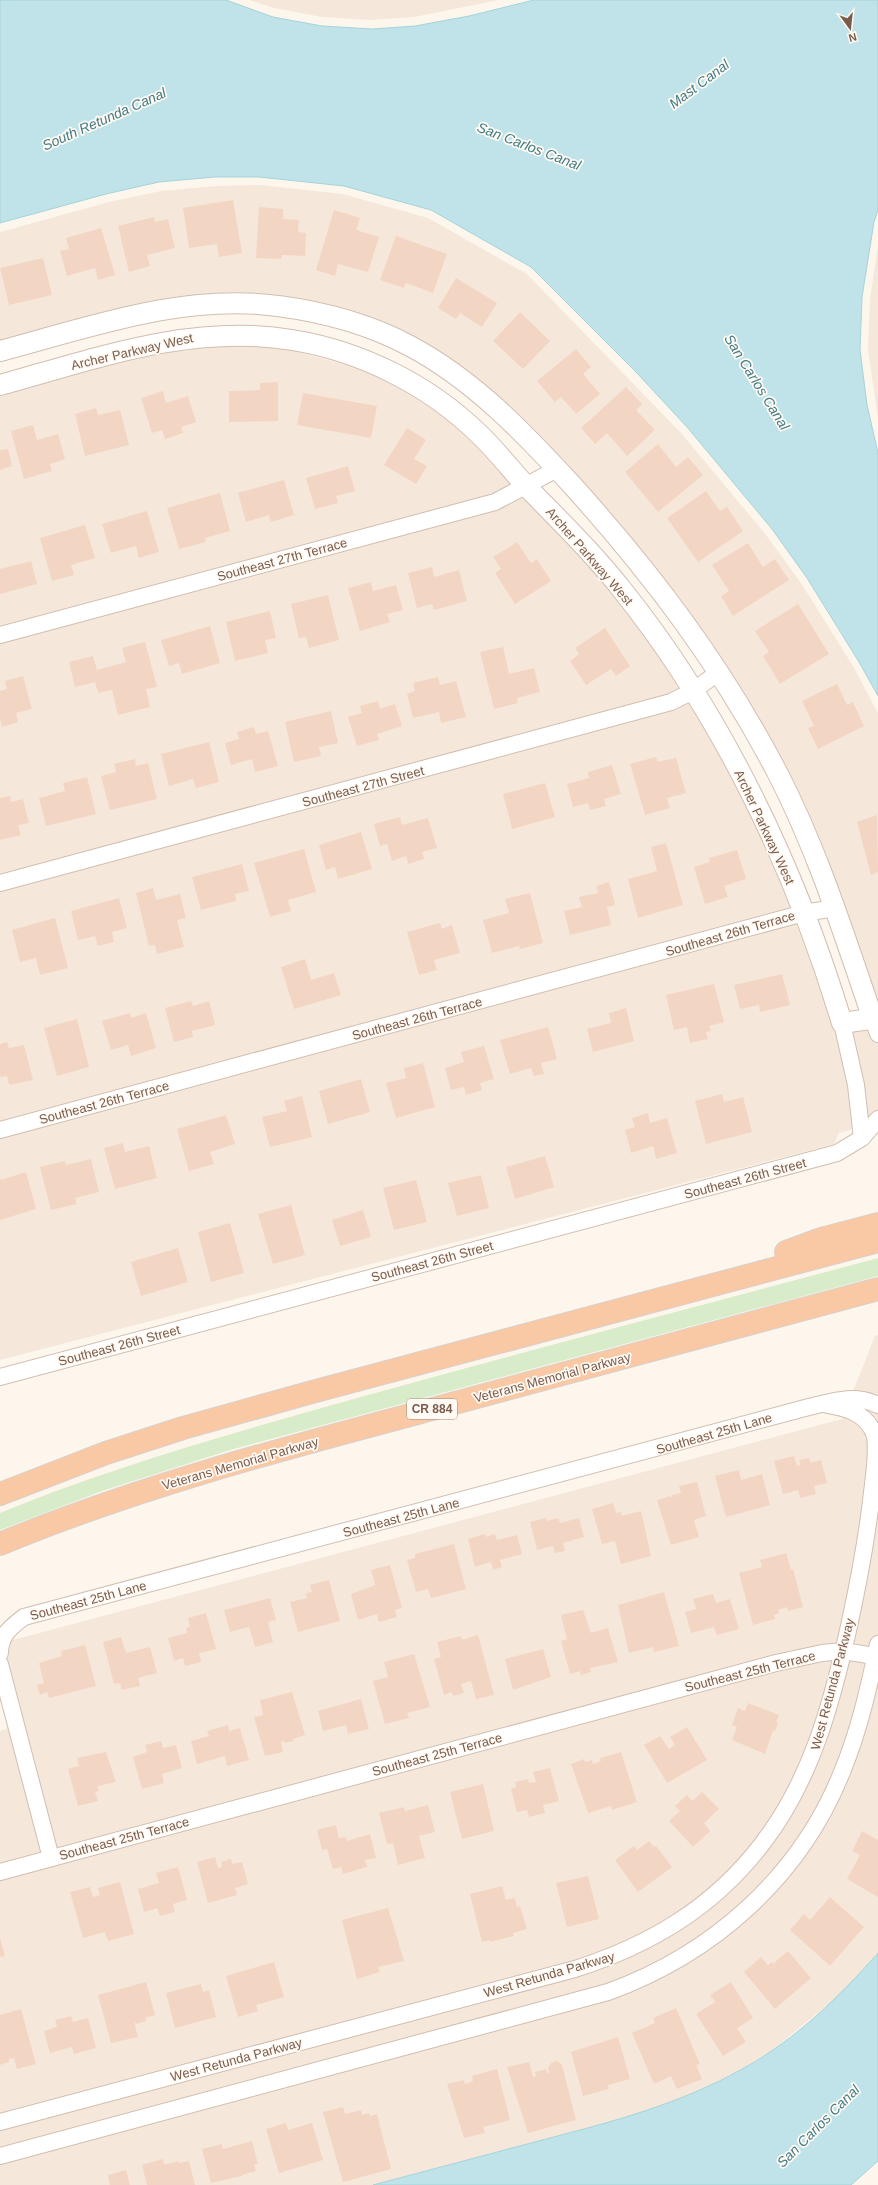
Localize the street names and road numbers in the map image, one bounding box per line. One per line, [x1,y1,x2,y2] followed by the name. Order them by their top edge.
[70,330,195,373] street label: Archer Parkway West
[543,504,636,609] street label: Archer Parkway West
[215,535,349,584] street label: Southeast 27th Terrace
[300,763,426,810] street label: Southeast 27th Street
[731,768,798,887] street label: Archer Parkway West
[664,908,797,959] street label: Southeast 26th Terrace
[350,994,484,1043] street label: Southeast 26th Terrace
[37,1078,171,1127] street label: Southeast 26th Terrace
[682,1155,808,1202] street label: Southeast 26th Street
[369,1238,495,1285] street label: Southeast 26th Street
[56,1322,182,1369] street label: Southeast 26th Street
[472,1349,633,1406] street label: Veterans Memorial Parkway
[407,1399,457,1419] road number: CR 884
[654,1410,774,1457] street label: Southeast 25th Lane
[160,1434,320,1493] street label: Veterans Memorial Parkway
[341,1495,461,1540] street label: Southeast 25th Lane
[28,1578,148,1623] street label: Southeast 25th Lane
[808,1616,857,1752] street label: West Retunda Parkway
[683,1648,817,1695] street label: Southeast 25th Terrace
[370,1730,504,1779] street label: Southeast 25th Terrace
[57,1814,191,1863] street label: Southeast 25th Terrace
[482,1948,617,2000] street label: West Retunda Parkway
[169,2035,304,2084] street label: West Retunda Parkway

